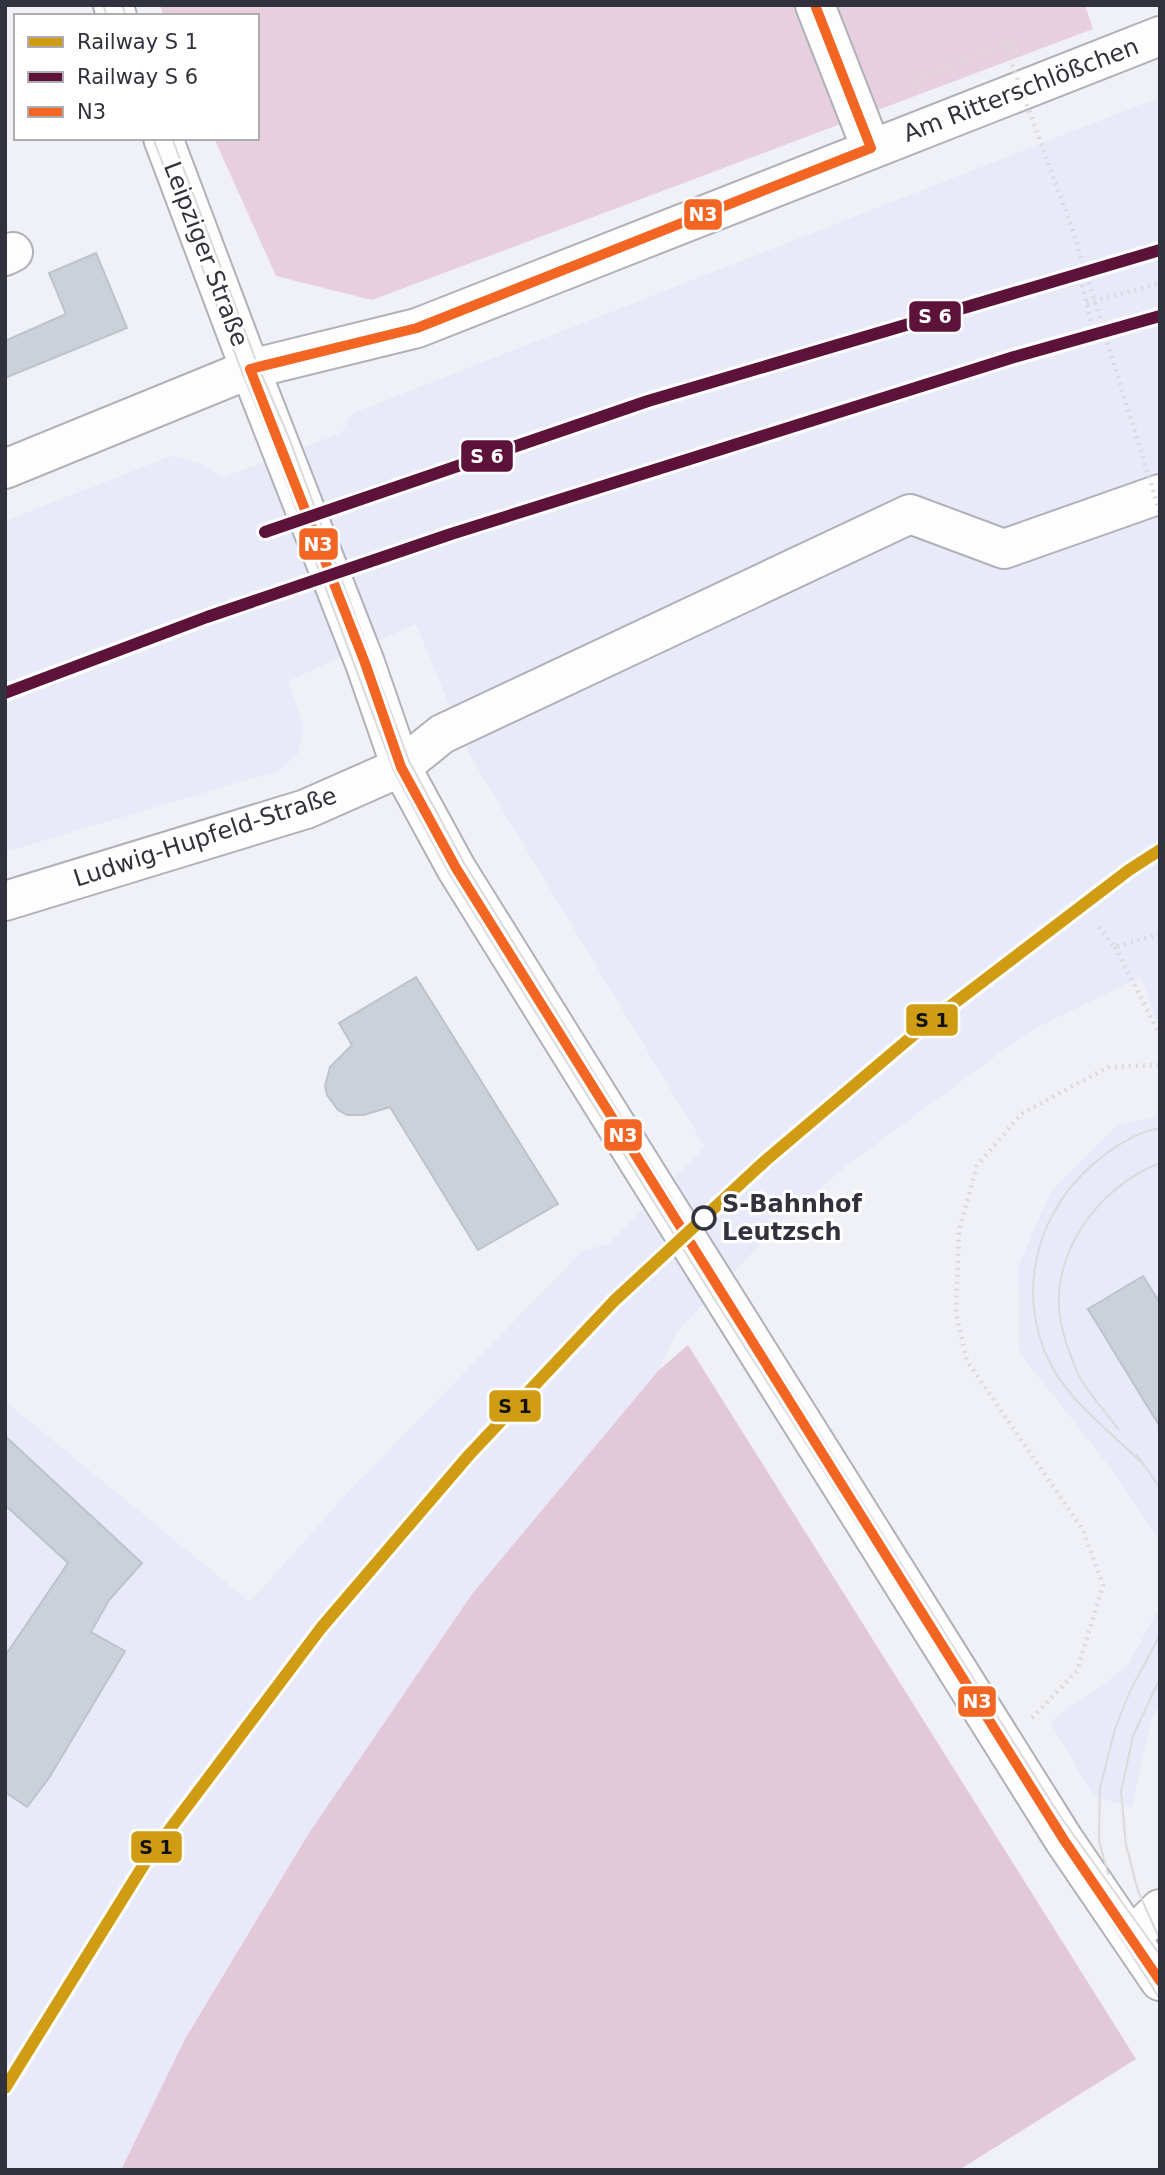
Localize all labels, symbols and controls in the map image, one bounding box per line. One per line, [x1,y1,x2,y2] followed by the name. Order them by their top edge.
[14,14,259,140] legend
[77,30,198,54] text: Railway S 1
[899,32,1143,148] street label: Am Ritterschlößchen
[77,65,198,89] text: Railway S 6
[77,100,106,124] text: N3
[158,158,254,350] street label: Leipziger Straße
[683,198,723,231] line badge: N3
[688,203,718,225] text: N3
[908,300,962,333] line badge: S 6
[918,305,952,327] text: S 6
[460,439,514,473] line badge: S 6
[470,445,504,467] text: S 6
[298,527,339,561] line badge: N3
[303,533,333,555] text: N3
[70,781,340,893] street label: Ludwig-Hupfeld-Straße
[905,1003,959,1037] line badge: S 1
[915,1009,949,1031] text: S 1
[603,1118,643,1152] line badge: N3
[608,1124,638,1146] text: N3
[722,1190,862,1246] place label: S-Bahnhof Leutzsch
[692,1206,716,1230] marker: S-Bahnhof Leutzsch
[488,1389,542,1423] line badge: S 1
[498,1395,532,1417] text: S 1
[957,1685,997,1718] line badge: N3
[962,1690,992,1712] text: N3
[130,1830,183,1864] line badge: S 1
[139,1836,173,1858] text: S 1

